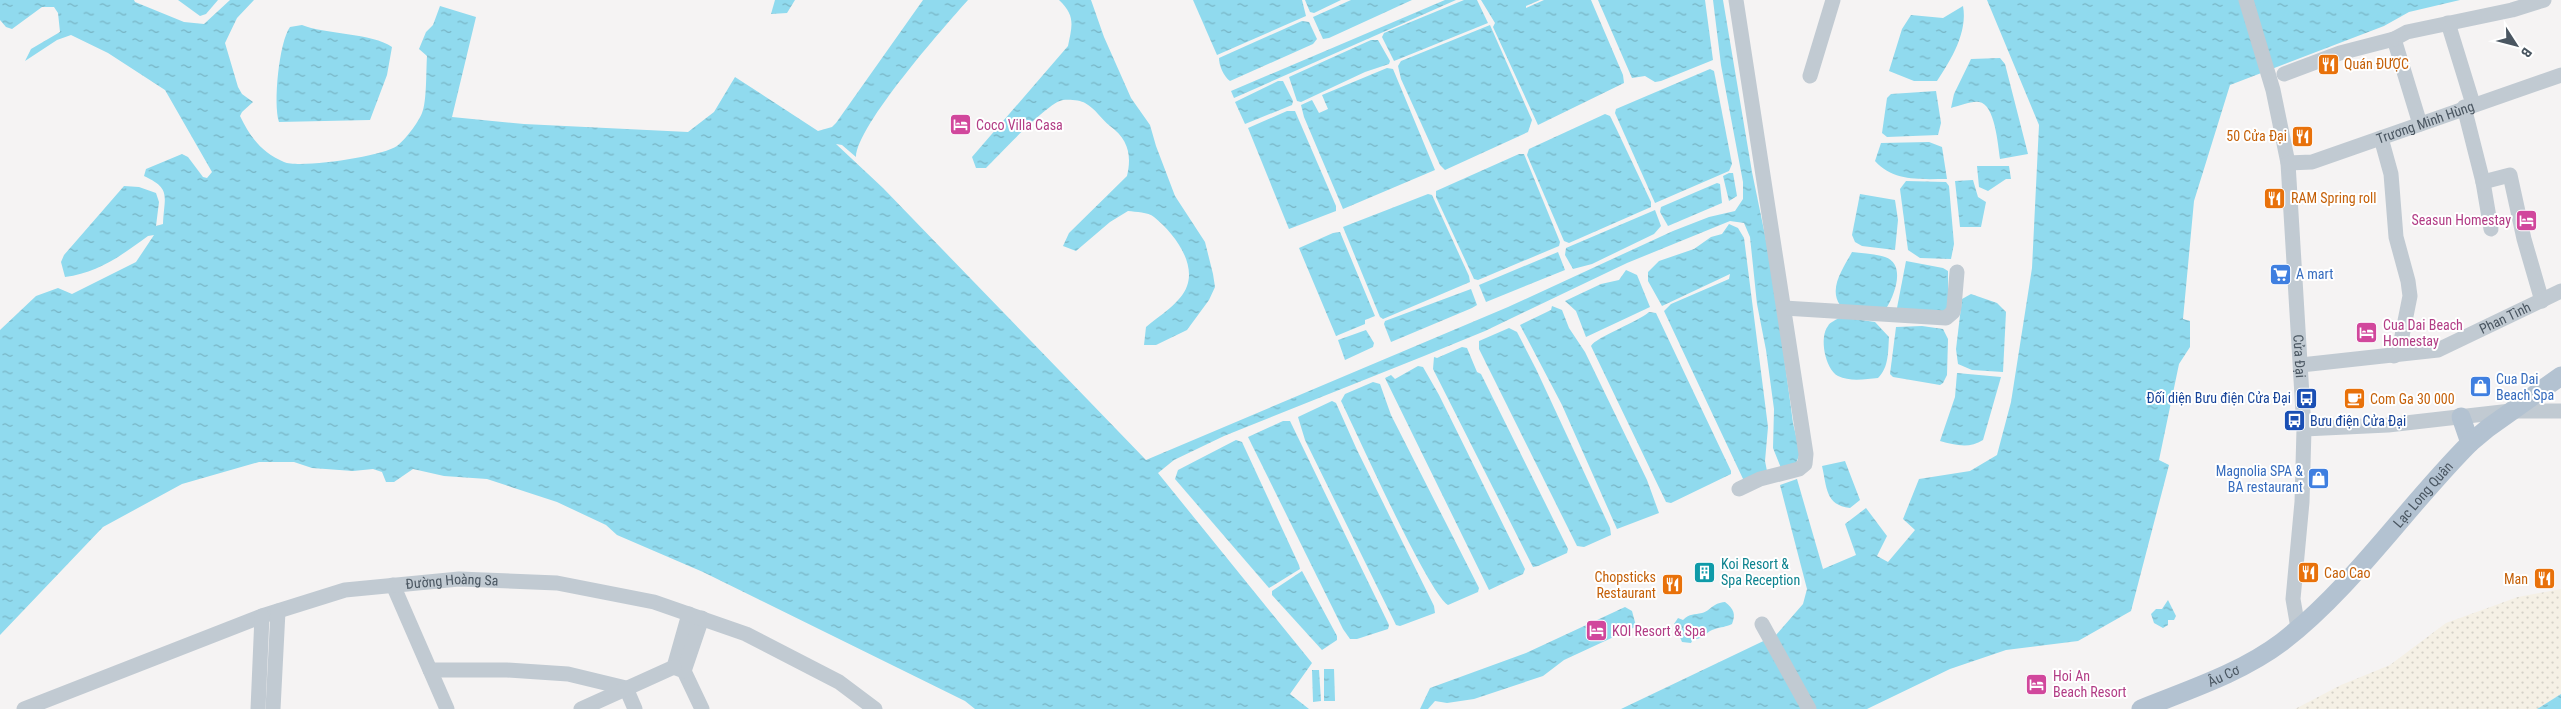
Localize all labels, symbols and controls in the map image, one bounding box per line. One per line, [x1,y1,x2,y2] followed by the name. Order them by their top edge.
[2491,20,2541,70] north arrow
[2518,45,2535,61] text: B
[2316,52,2340,76] restaurant icon: Quán ĐƯỢC
[2344,56,2409,72] place label: Quán ĐƯỢC
[2374,98,2476,147] street label: Trương Minh Hùng
[948,113,972,137] hotel icon: Coco Villa Casa
[976,117,1063,133] place label: Coco Villa Casa
[2291,124,2315,148] restaurant icon: 50 Cửa Đại
[2226,128,2287,144] place label: 50 Cửa Đại
[2263,186,2287,210] restaurant icon: RAM Spring roll
[2291,190,2376,206] place label: RAM Spring roll
[2515,208,2539,232] hotel icon: Seasun Homestay
[2412,212,2511,228] place label: Seasun Homestay
[2268,262,2292,286] supermarket icon: A mart
[2296,266,2333,282] place label: A mart
[2477,299,2533,337] street label: Phan Tình
[2383,317,2463,349] place label: Cua Dai Beach Homestay
[2355,321,2379,345] hotel icon: Cua Dai Beach Homestay
[2290,334,2309,378] street label: Cửa Đại
[2496,371,2554,403] place label: Cua Dai Beach Spa
[2468,375,2492,399] shop icon: Cua Dai Beach Spa
[2295,386,2319,410] bus stop icon: Đối diện Bưu điện Cửa Đại
[2342,387,2366,411] cafe icon: Com Ga 30 000
[2146,390,2291,406] place label: Đối diện Bưu điện Cửa Đại
[2370,391,2455,407] place label: Com Ga 30 000
[2282,409,2306,433] bus stop icon: Bưu điện Cửa Đại
[2310,413,2406,429] place label: Bưu điện Cửa Đại
[2390,458,2456,531] street label: Lạc Long Quân
[2216,463,2303,495] place label: Magnolia SPA & BA restaurant
[2307,467,2331,491] shop icon: Magnolia SPA & BA restaurant
[1721,556,1800,588] place label: Koi Resort & Spa Reception
[1693,560,1717,584] building icon: Koi Resort & Spa Reception
[2296,561,2320,585] restaurant icon: Cao Cao
[2324,565,2371,581] place label: Cao Cao
[2532,567,2556,591] restaurant icon: Man
[1594,569,1656,601] place label: Chopsticks Restaurant
[405,571,499,592] street label: Đường Hoàng Sa
[2504,571,2528,587] place label: Man
[1660,573,1684,597] restaurant icon: Chopsticks Restaurant
[1584,619,1608,643] hotel icon: KOI Resort & Spa
[1612,623,1706,639] place label: KOI Resort & Spa
[2205,661,2243,690] street label: Âu Cơ
[2053,668,2127,700] place label: Hoi An Beach Resort
[2025,672,2049,696] hotel icon: Hoi An Beach Resort

